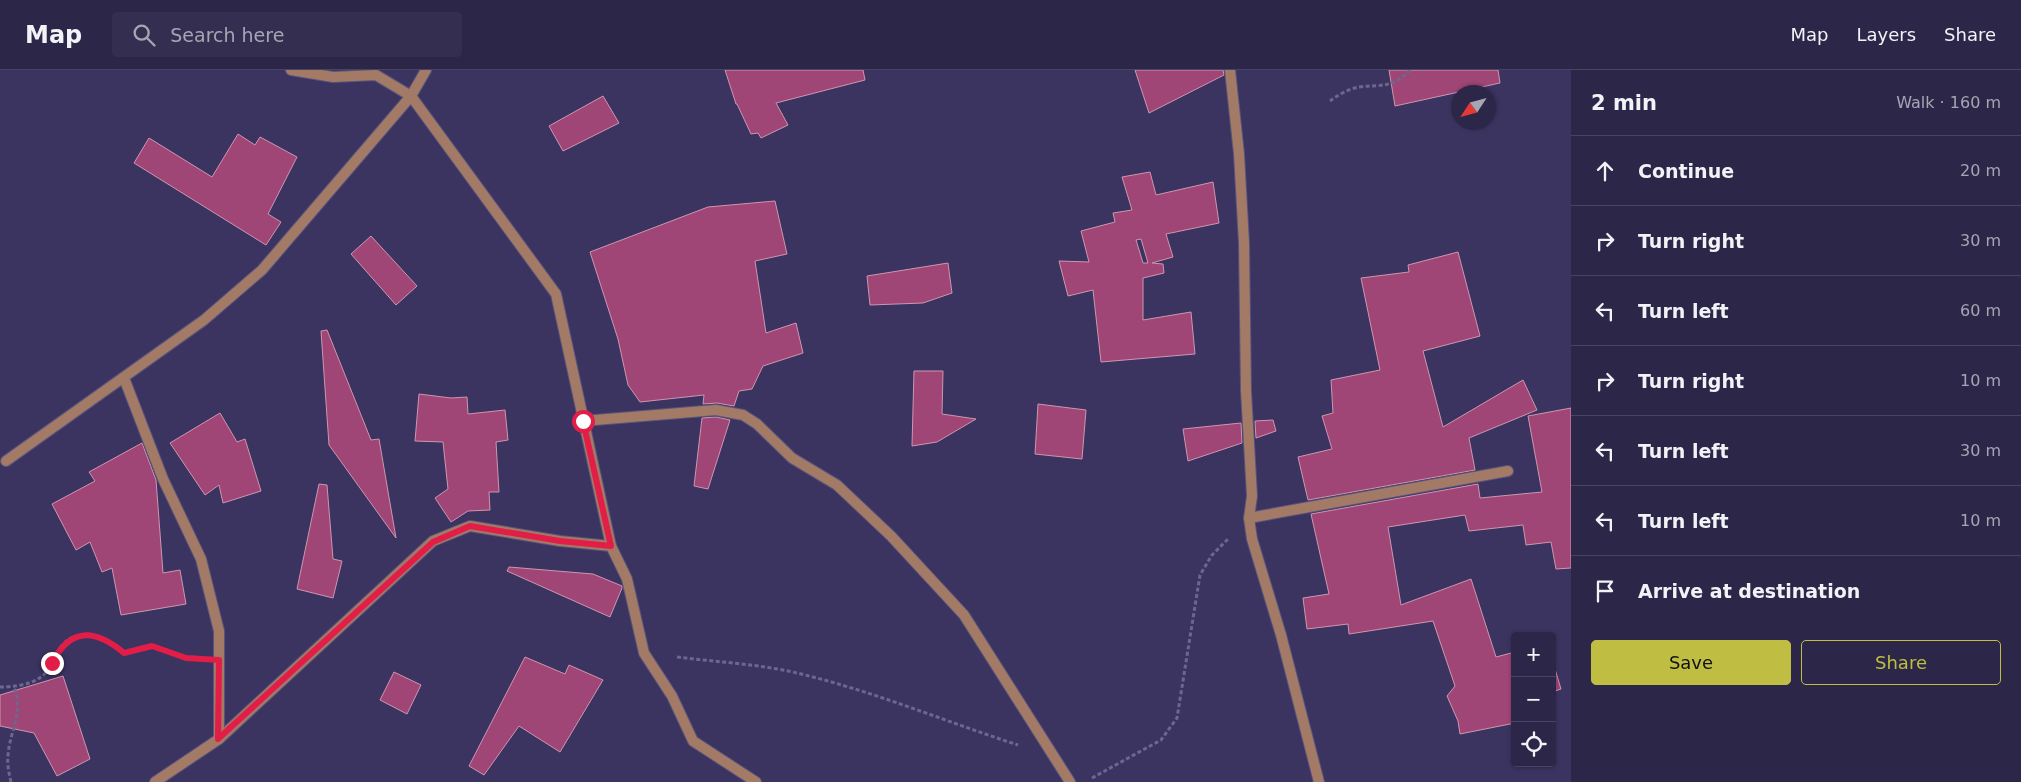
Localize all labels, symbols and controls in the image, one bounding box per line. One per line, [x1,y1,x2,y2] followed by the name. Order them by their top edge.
[112,12,462,57] search box
[25,21,82,49] text: Map
[130,21,158,49] icon: search
[170,24,284,46] text: Search here
[1790,24,1828,45] text: Map
[1856,24,1916,45] text: Layers
[1944,24,1996,45] text: Share
[1451,85,1496,130] north arrow
[1591,91,1657,115] text: 2 min
[1896,93,2001,112] text: Walk · 160 m
[1591,157,1619,185] icon: ahead
[1638,160,1734,182] text: Continue
[1960,161,2001,180] text: 20 m
[1591,227,1619,255] icon: right
[1638,230,1744,252] text: Turn right
[1960,231,2001,250] text: 30 m
[1591,297,1619,325] icon: left
[1638,300,1729,322] text: Turn left
[1960,301,2001,320] text: 60 m
[1591,367,1619,395] icon: right
[1638,370,1744,392] text: Turn right
[1960,371,2001,390] text: 10 m
[572,410,595,433] route start
[1591,437,1619,465] icon: left
[1638,440,1729,462] text: Turn left
[1960,441,2001,460] text: 30 m
[1591,507,1619,535] icon: left
[1638,510,1729,532] text: Turn left
[1960,511,2001,530] text: 10 m
[1591,577,1619,605] icon: arrive
[1638,580,1860,602] text: Arrive at destination
[1511,632,1556,767] map controls
[1511,632,1556,677] button: +
[1591,640,1791,685] button: Save
[1801,640,2001,685] button: Share
[41,652,64,675] route end
[1511,677,1556,722] button: −
[1511,722,1556,767] button: locate

